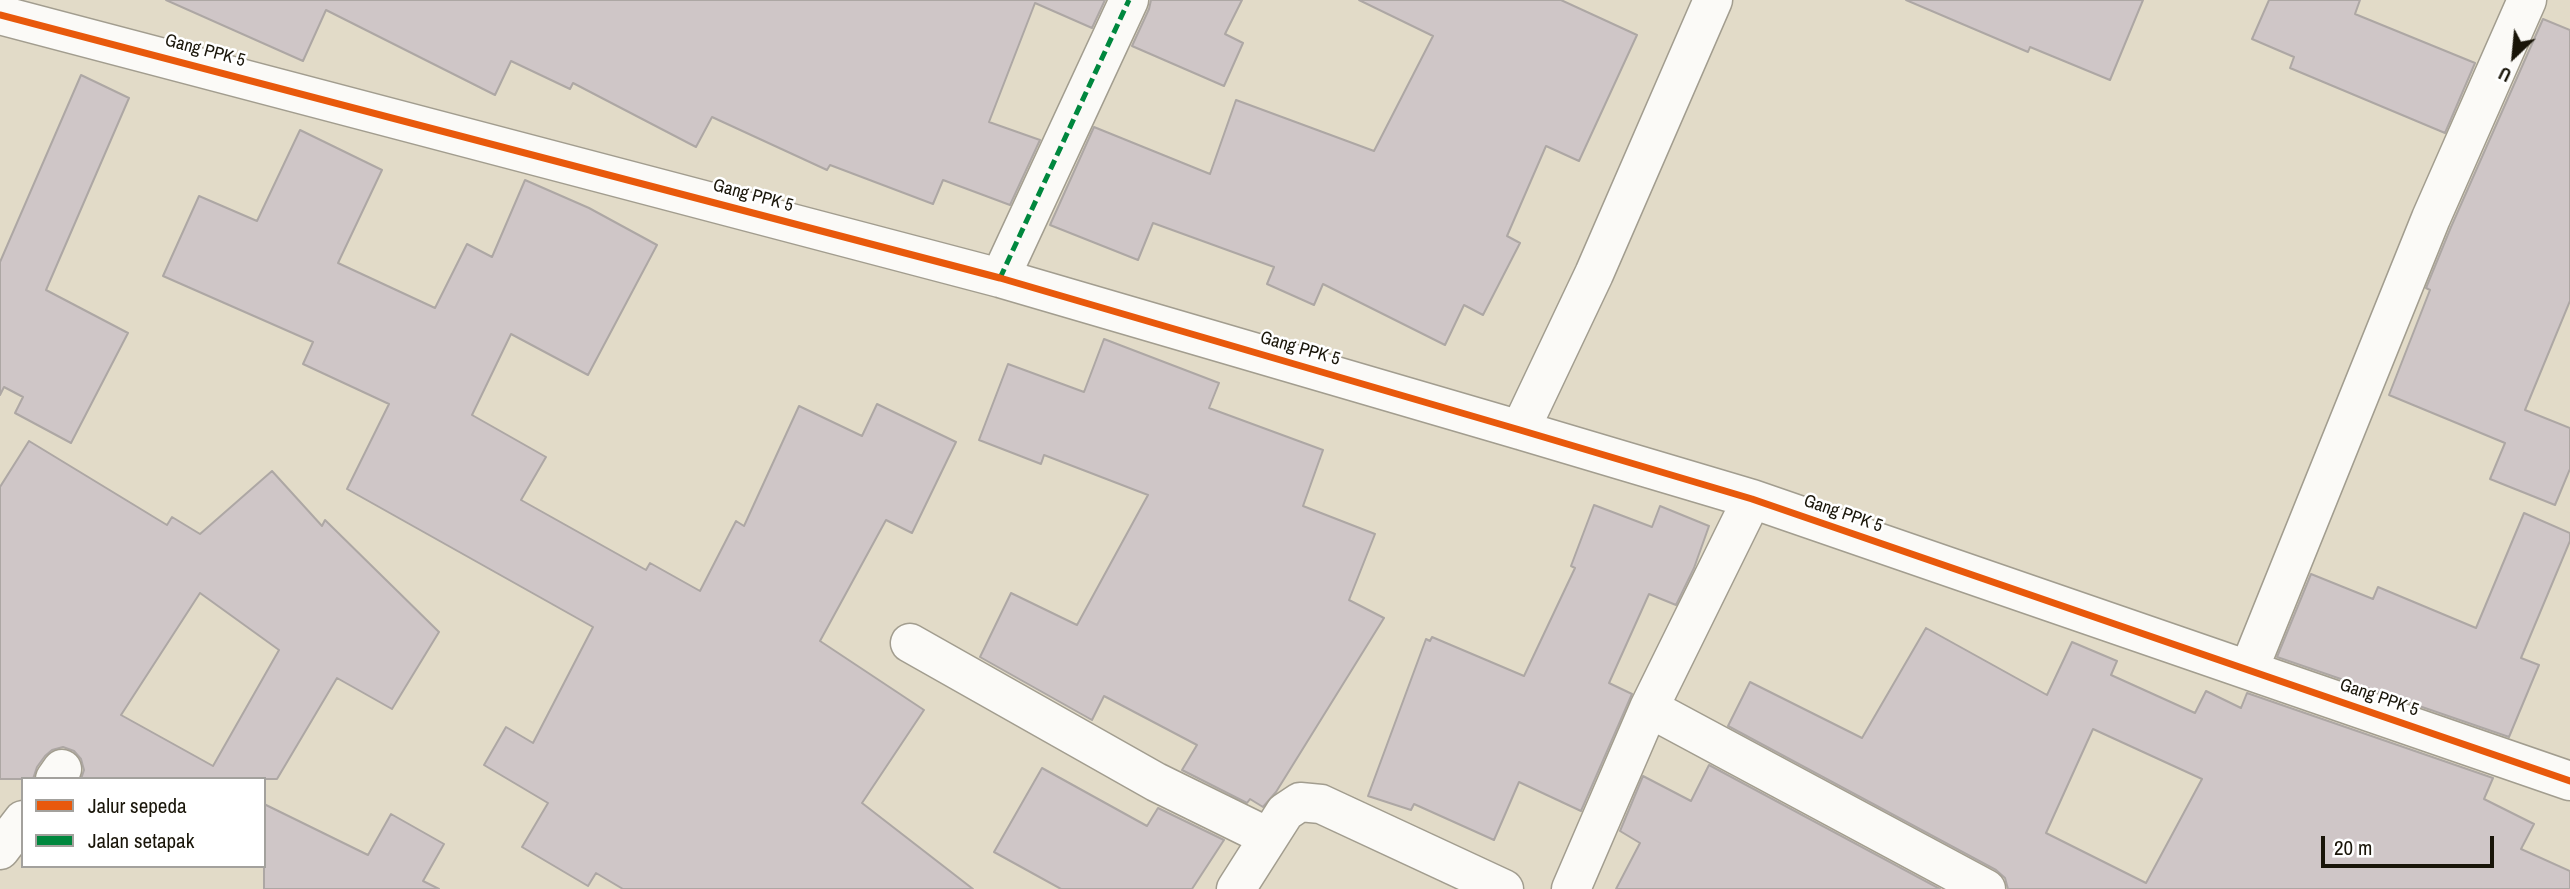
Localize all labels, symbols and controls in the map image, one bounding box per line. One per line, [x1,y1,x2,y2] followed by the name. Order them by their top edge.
[2479,21,2549,91] north arrow
[163,30,247,72] street label: Gang PPK 5
[2494,61,2516,89] text: U
[711,175,795,217] street label: Gang PPK 5
[1258,327,1342,371] street label: Gang PPK 5
[1801,490,1885,538] street label: Gang PPK 5
[2337,674,2421,722] street label: Gang PPK 5
[21,777,266,868] legend
[88,791,187,820] text: Jalur sepeda
[2325,822,2498,866] scale bar
[88,826,194,855] text: Jalan setapak
[2334,833,2372,862] text: 20 m

